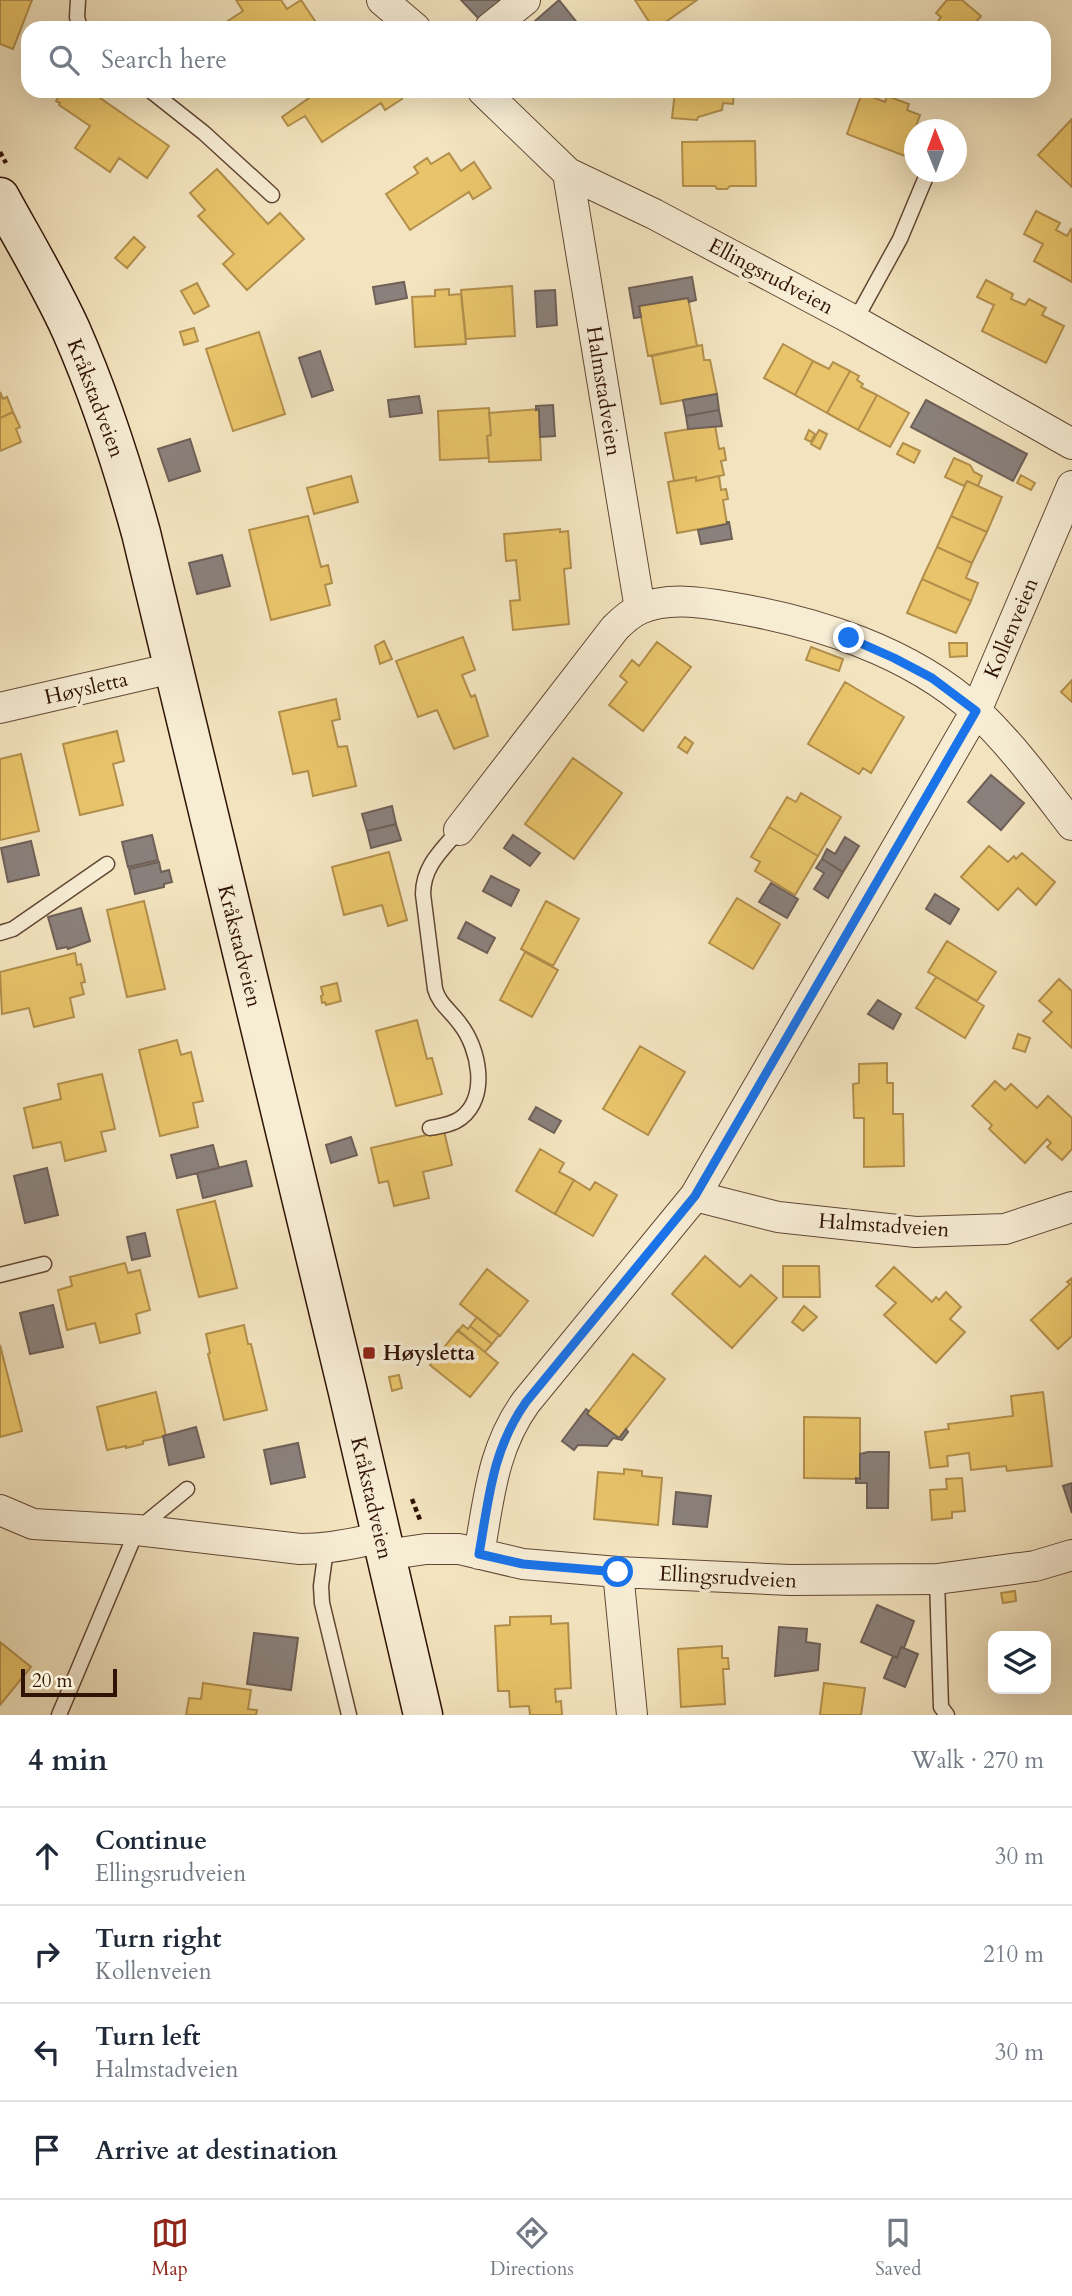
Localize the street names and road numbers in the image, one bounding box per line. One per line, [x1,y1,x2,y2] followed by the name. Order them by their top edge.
[703,231,839,322] street label: Ellingsrudveien
[579,324,628,458] street label: Halmstadveien
[60,335,131,462] street label: Kråkstadveien
[977,573,1046,683] street label: Kollenveien
[42,665,131,712] street label: Høysletta
[210,882,269,1010] street label: Kråkstadveien
[818,1206,950,1245] street label: Halmstadveien
[343,1434,400,1562] street label: Kråkstadveien
[658,1559,798,1596] street label: Ellingsrudveien

